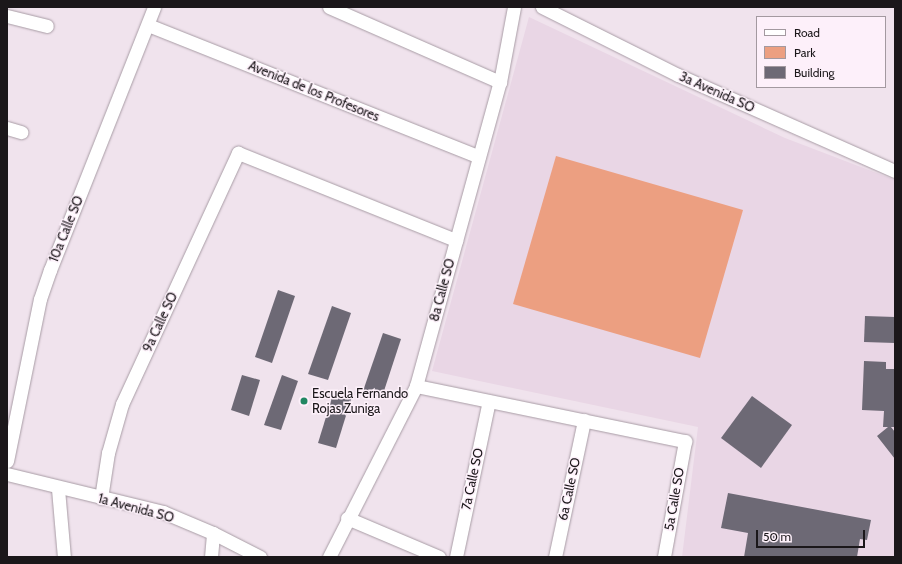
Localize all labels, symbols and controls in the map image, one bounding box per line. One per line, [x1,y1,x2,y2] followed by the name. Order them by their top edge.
[756,16,886,88] legend
[794,25,820,40] text: Road
[794,45,816,60] text: Park
[246,58,382,124] street label: Avenida de los Profesores
[794,65,835,80] text: Building
[677,68,757,116] street label: 3a Avenida SO
[46,194,86,264] street label: 10a Calle SO
[426,257,458,323] street label: 8a Calle SO
[139,290,181,354] street label: 9a Calle SO
[312,386,408,417] place label: Escuela Fernando Rojas Zuniga
[299,396,309,406] marker: Escuela Fernando Rojas Zuniga
[458,447,486,511] street label: 7a Calle SO
[555,456,583,522] street label: 6a Calle SO
[661,466,687,532] street label: 5a Calle SO
[96,490,176,526] street label: 1a Avenida SO
[758,522,867,548] scale bar
[763,529,791,544] text: 50 m

